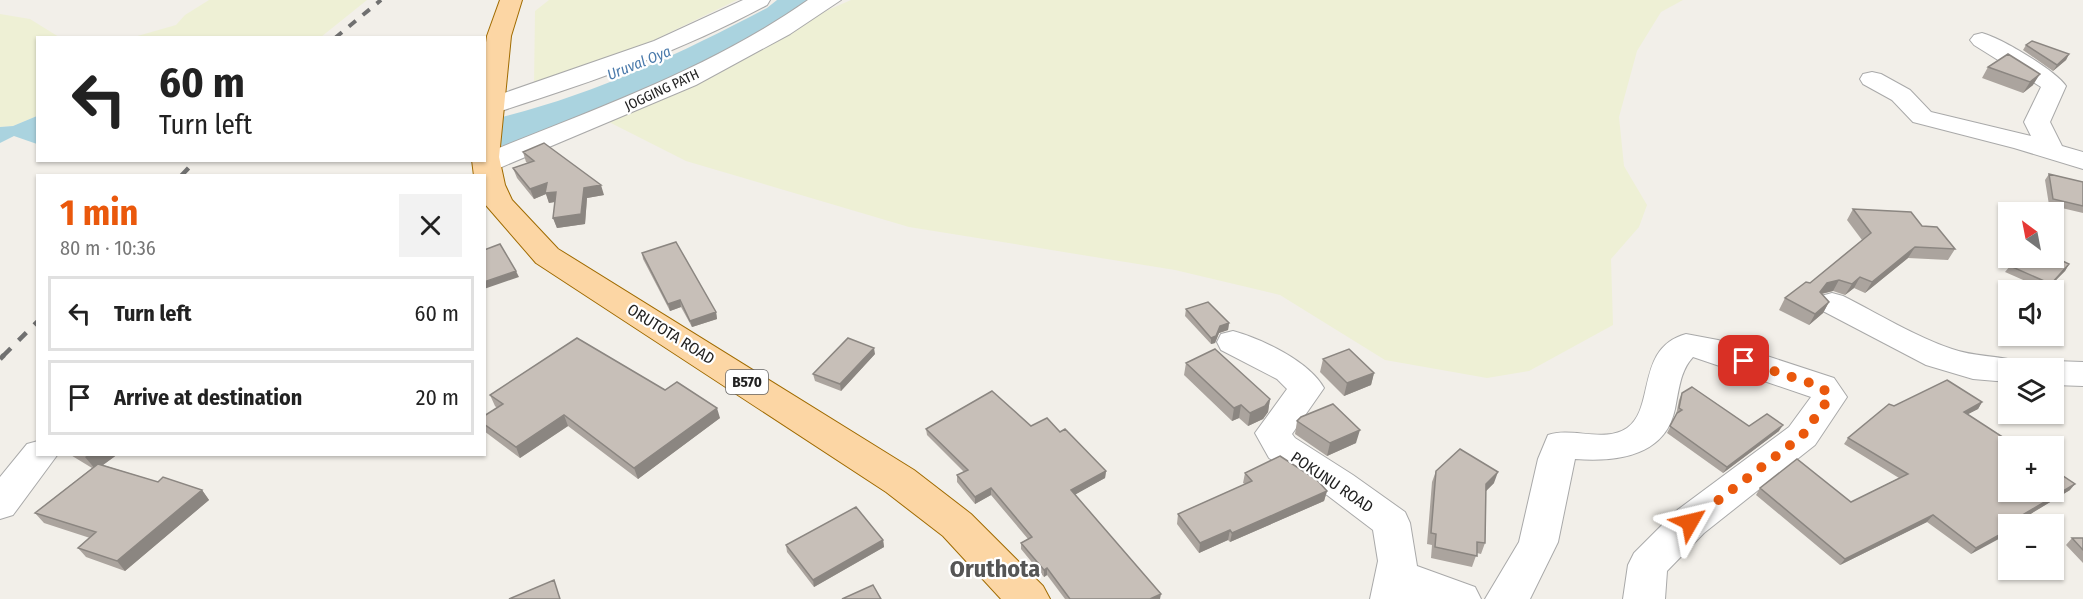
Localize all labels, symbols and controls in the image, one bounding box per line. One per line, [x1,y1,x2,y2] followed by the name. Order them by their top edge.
[604,42,674,84] water label: Uruval Oya
[159,58,245,108] text: 60 m
[60,60,138,138] icon: left
[622,65,702,115] street label: JOGGING PATH
[159,109,252,141] text: Turn left
[60,191,138,235] text: 1 min
[399,194,462,257] button: close
[1998,202,2064,268] north arrow
[1998,202,2064,580] map controls
[60,236,156,260] text: 80 m · 10:36
[1998,280,2064,346] button: sound
[63,297,96,330] icon: left
[114,300,192,327] text: Turn left
[415,300,459,327] text: 60 m
[624,300,718,368] street label: ORUTOTA ROAD
[1718,335,1769,386] pin
[1727,344,1760,377] icon: arrive
[1998,358,2064,424] button: layers
[726,370,768,394] road number: B570
[63,381,96,414] icon: arrive
[114,384,302,411] text: Arrive at destination
[416,384,459,411] text: 20 m
[1998,436,2064,502] button: +
[1287,447,1377,517] street label: POKUNU ROAD
[1658,490,1722,554] position arrow
[1998,514,2064,580] button: −
[950,555,1040,583] district label: Oruthota

